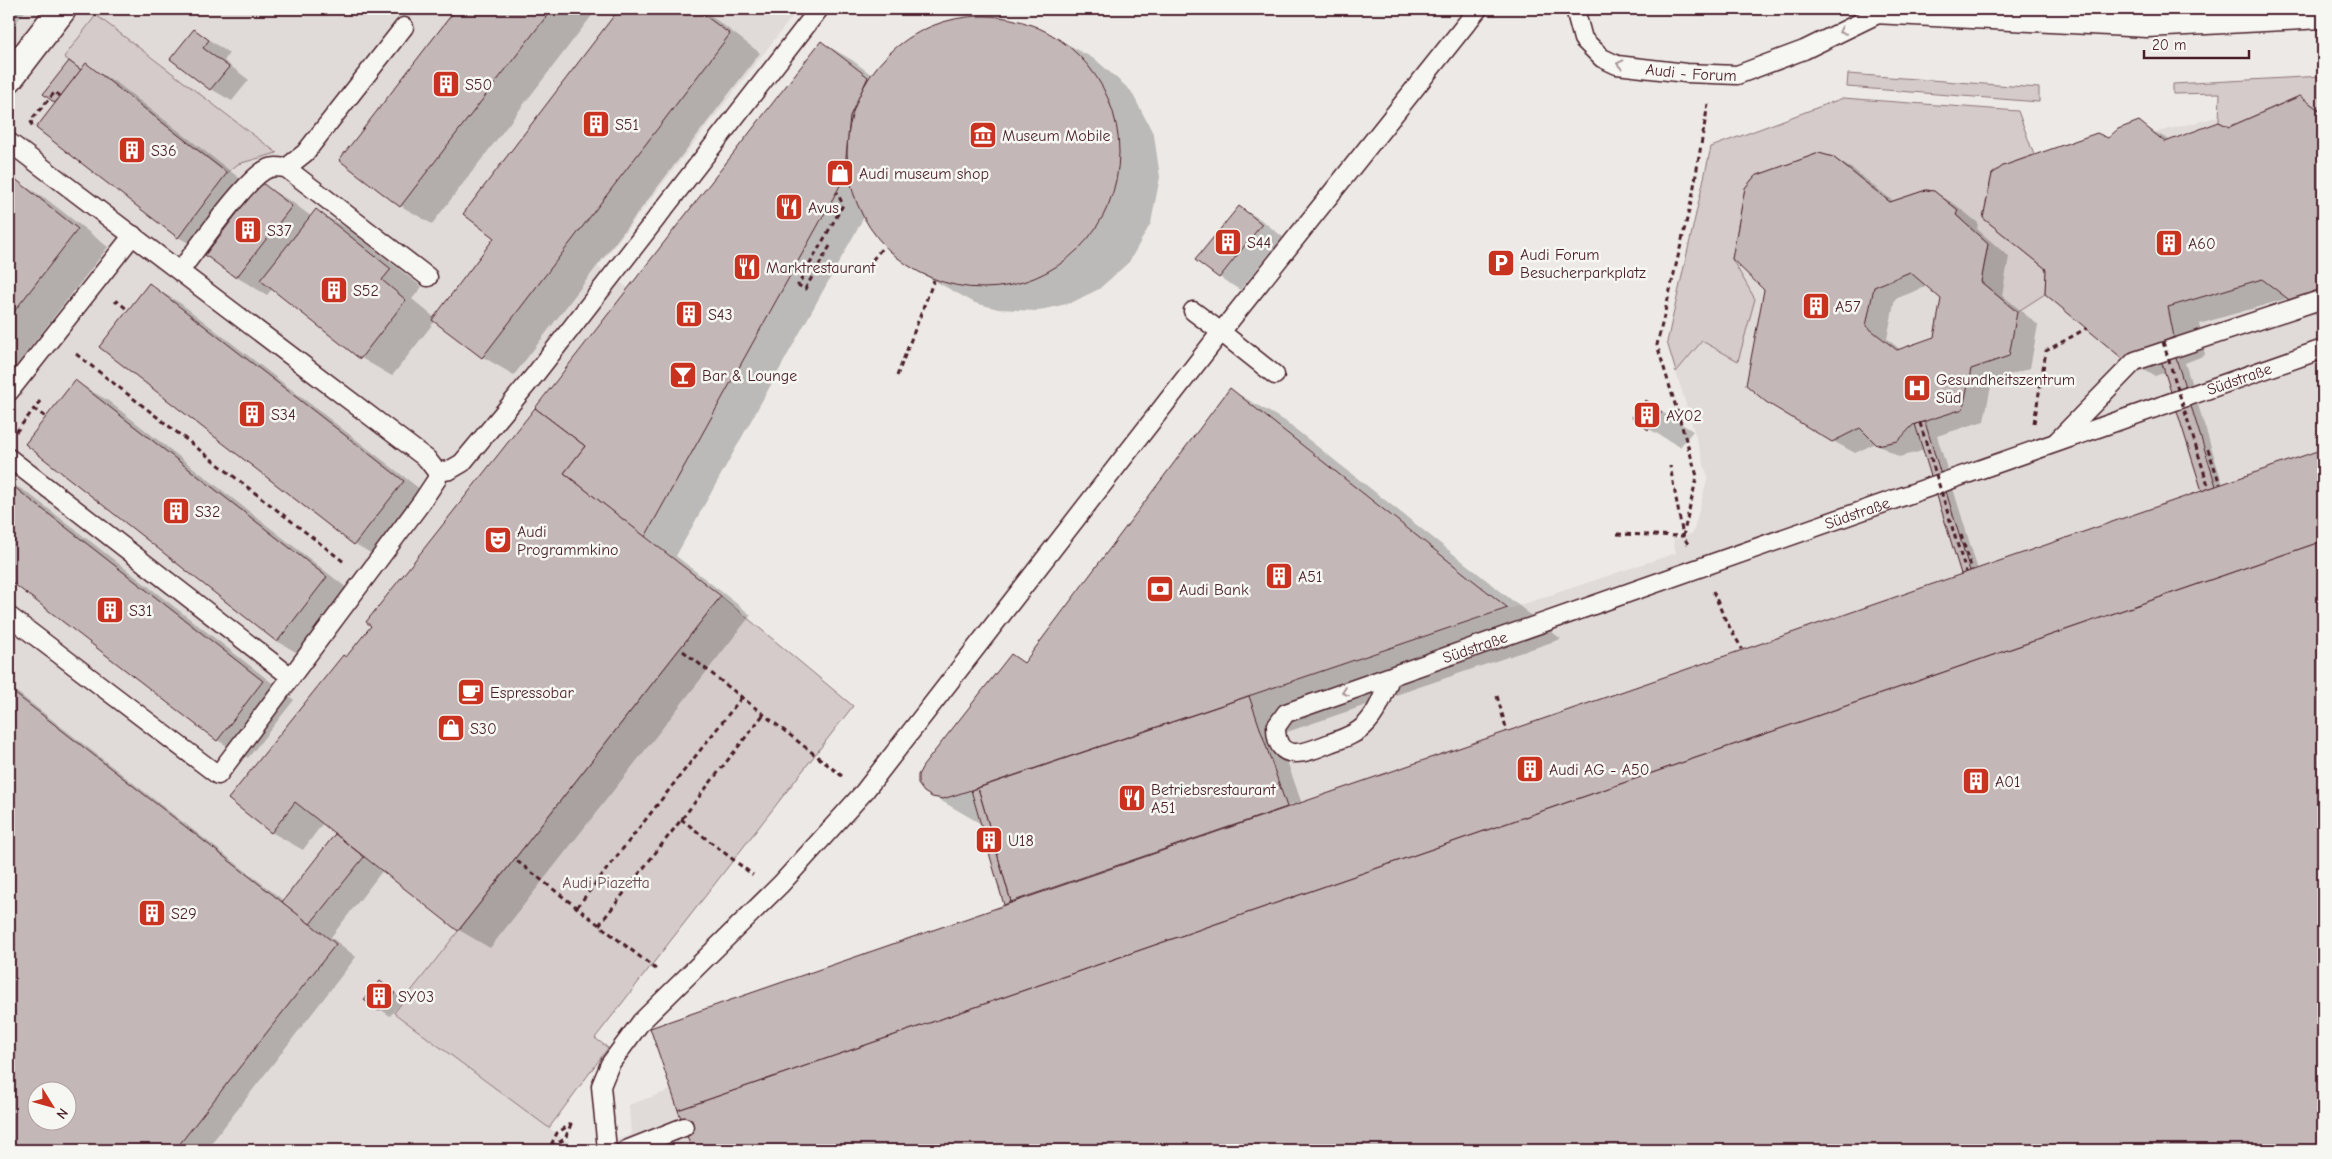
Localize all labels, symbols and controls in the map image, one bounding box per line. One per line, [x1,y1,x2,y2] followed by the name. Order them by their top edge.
[1838,25,1847,35] one-way arrow
[2144,28,2250,60] scale bar
[2152,36,2186,54] text: 20 m
[1616,60,1625,70] one-way arrow
[1645,60,1737,85] street label: Audi - Forum
[431,69,461,99] building icon: S50
[465,76,492,94] place label: S50
[581,109,611,139] building icon: S51
[615,116,639,134] place label: S51
[968,120,998,150] museum icon: Museum Mobile
[1002,127,1111,145] place label: Museum Mobile
[117,135,147,165] building icon: S36
[151,142,177,160] place label: S36
[825,158,855,188] shop icon: Audi museum shop
[859,165,989,183] place label: Audi museum shop
[774,192,804,222] restaurant icon: Avus
[808,199,839,217] place label: Avus
[233,215,263,245] building icon: S37
[267,222,292,240] place label: S37
[1213,227,1243,257] building icon: S44
[2154,228,2184,258] building icon: A60
[1247,234,1271,252] place label: S44
[2188,235,2216,253] place label: A60
[1520,246,1646,282] place label: Audi Forum Besucherparkplatz
[1486,248,1516,278] parking icon: Audi Forum Besucherparkplatz
[732,252,762,282] restaurant icon: Marktrestaurant
[766,259,876,277] place label: Marktrestaurant
[319,275,349,305] building icon: S52
[353,282,379,300] place label: S52
[1801,291,1831,321] building icon: A57
[1835,298,1861,316] place label: A57
[674,299,704,329] building icon: S43
[708,306,733,324] place label: S43
[668,360,698,390] bar icon: Bar & Lounge
[2205,360,2274,399] street label: Südstraße
[702,367,797,385] place label: Bar & Lounge
[1936,371,2075,407] place label: Gesundheitszentrum Süd
[1902,373,1932,403] hospital icon: Gesundheitszentrum Süd
[237,399,267,429] building icon: S34
[1632,400,1662,430] building icon: AY02
[271,406,296,424] place label: S34
[1666,407,1702,425] place label: AY02
[1822,494,1892,533] street label: Südstraße
[161,496,191,526] building icon: S32
[195,503,220,521] place label: S32
[517,523,618,559] place label: Audi Programmkino
[483,525,513,555] theatre icon: Audi Programmkino
[1264,561,1294,591] building icon: A51
[1298,568,1322,586] place label: A51
[1145,574,1175,604] bank icon: Audi Bank
[1179,581,1249,599] place label: Audi Bank
[95,595,125,625] building icon: S31
[129,602,152,620] place label: S31
[1440,628,1510,667] street label: Südstraße
[456,677,486,707] cafe icon: Espressobar
[490,684,574,702] place label: Espressobar
[1341,686,1350,696] one-way arrow
[436,713,466,743] shop icon: S30
[470,720,497,738] place label: S30
[1515,754,1545,784] building icon: Audi AG - A50
[1549,761,1649,779] place label: Audi AG - A50
[1961,766,1991,796] building icon: A01
[1995,773,2020,791] place label: A01
[1151,781,1276,817] place label: Betriebsrestaurant A51
[1117,783,1147,813] restaurant icon: Betriebsrestaurant A51
[974,825,1004,855] building icon: U18
[1008,832,1034,850] place label: U18
[562,874,650,892] park label: Audi Piazetta
[137,898,167,928] building icon: S29
[171,905,197,923] place label: S29
[364,981,394,1011] building icon: SY03
[398,988,434,1006] place label: SY03
[28,1082,78,1132] north arrow
[52,1105,72,1122] text: N

